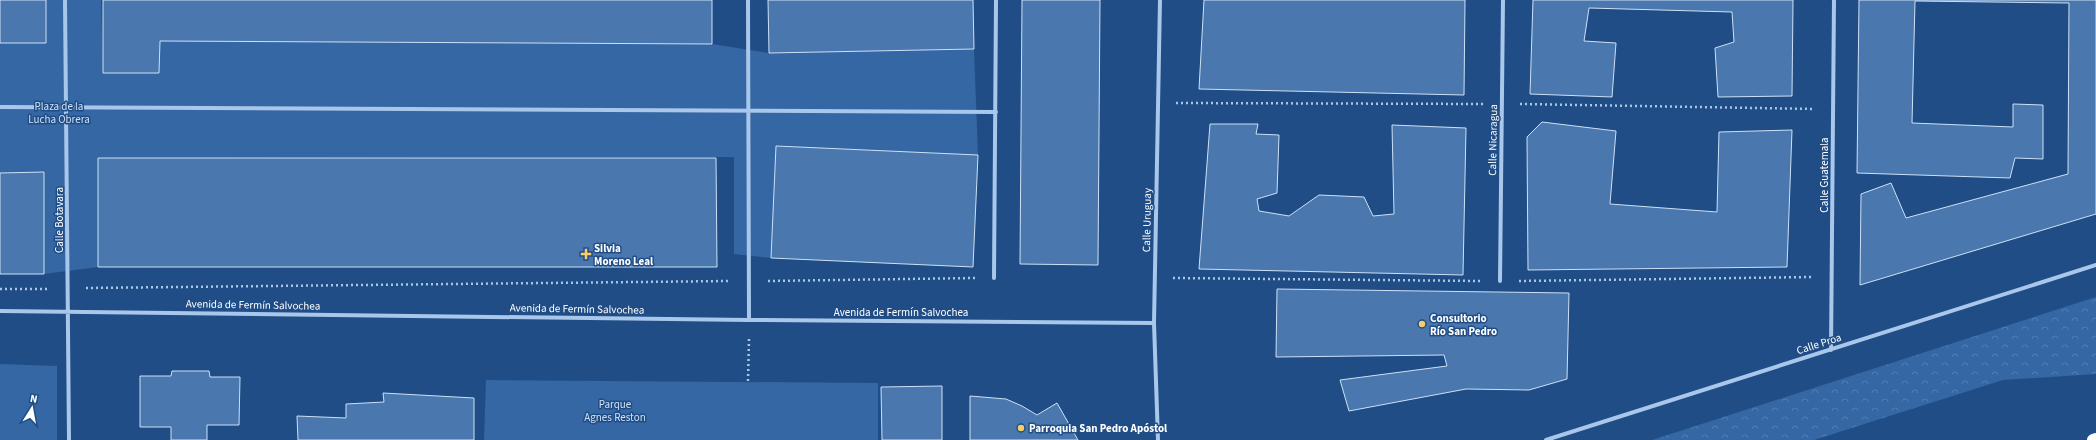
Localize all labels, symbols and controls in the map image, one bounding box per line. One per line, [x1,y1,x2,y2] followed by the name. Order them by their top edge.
[28,99,90,127] park label: Plaza de la Lucha Obrera
[1485,104,1501,176] street label: Calle Nicaragua
[1817,137,1832,213] street label: Calle Guatemala
[52,187,67,253] street label: Calle Botavara
[1139,188,1155,252] street label: Calle Uruguay
[594,241,654,269] place label: Silvia Moreno Leal
[581,249,591,259] marker: Silvia Moreno Leal
[186,296,320,314] street label: Avenida de Fermín Salvochea
[510,300,644,318] street label: Avenida de Fermín Salvochea
[834,305,968,320] street label: Avenida de Fermín Salvochea
[1430,311,1497,339] place label: Consultorio Río San Pedro
[1417,319,1427,329] marker: Consultorio Río San Pedro
[1795,330,1843,358] street label: Calle Proa
[12,388,52,428] north arrow
[29,391,39,407] text: N
[584,397,646,425] park label: Parque Agnes Reston
[1029,421,1168,436] place label: Parroquia San Pedro Apóstol
[1016,423,1026,433] marker: Parroquia San Pedro Apóstol

